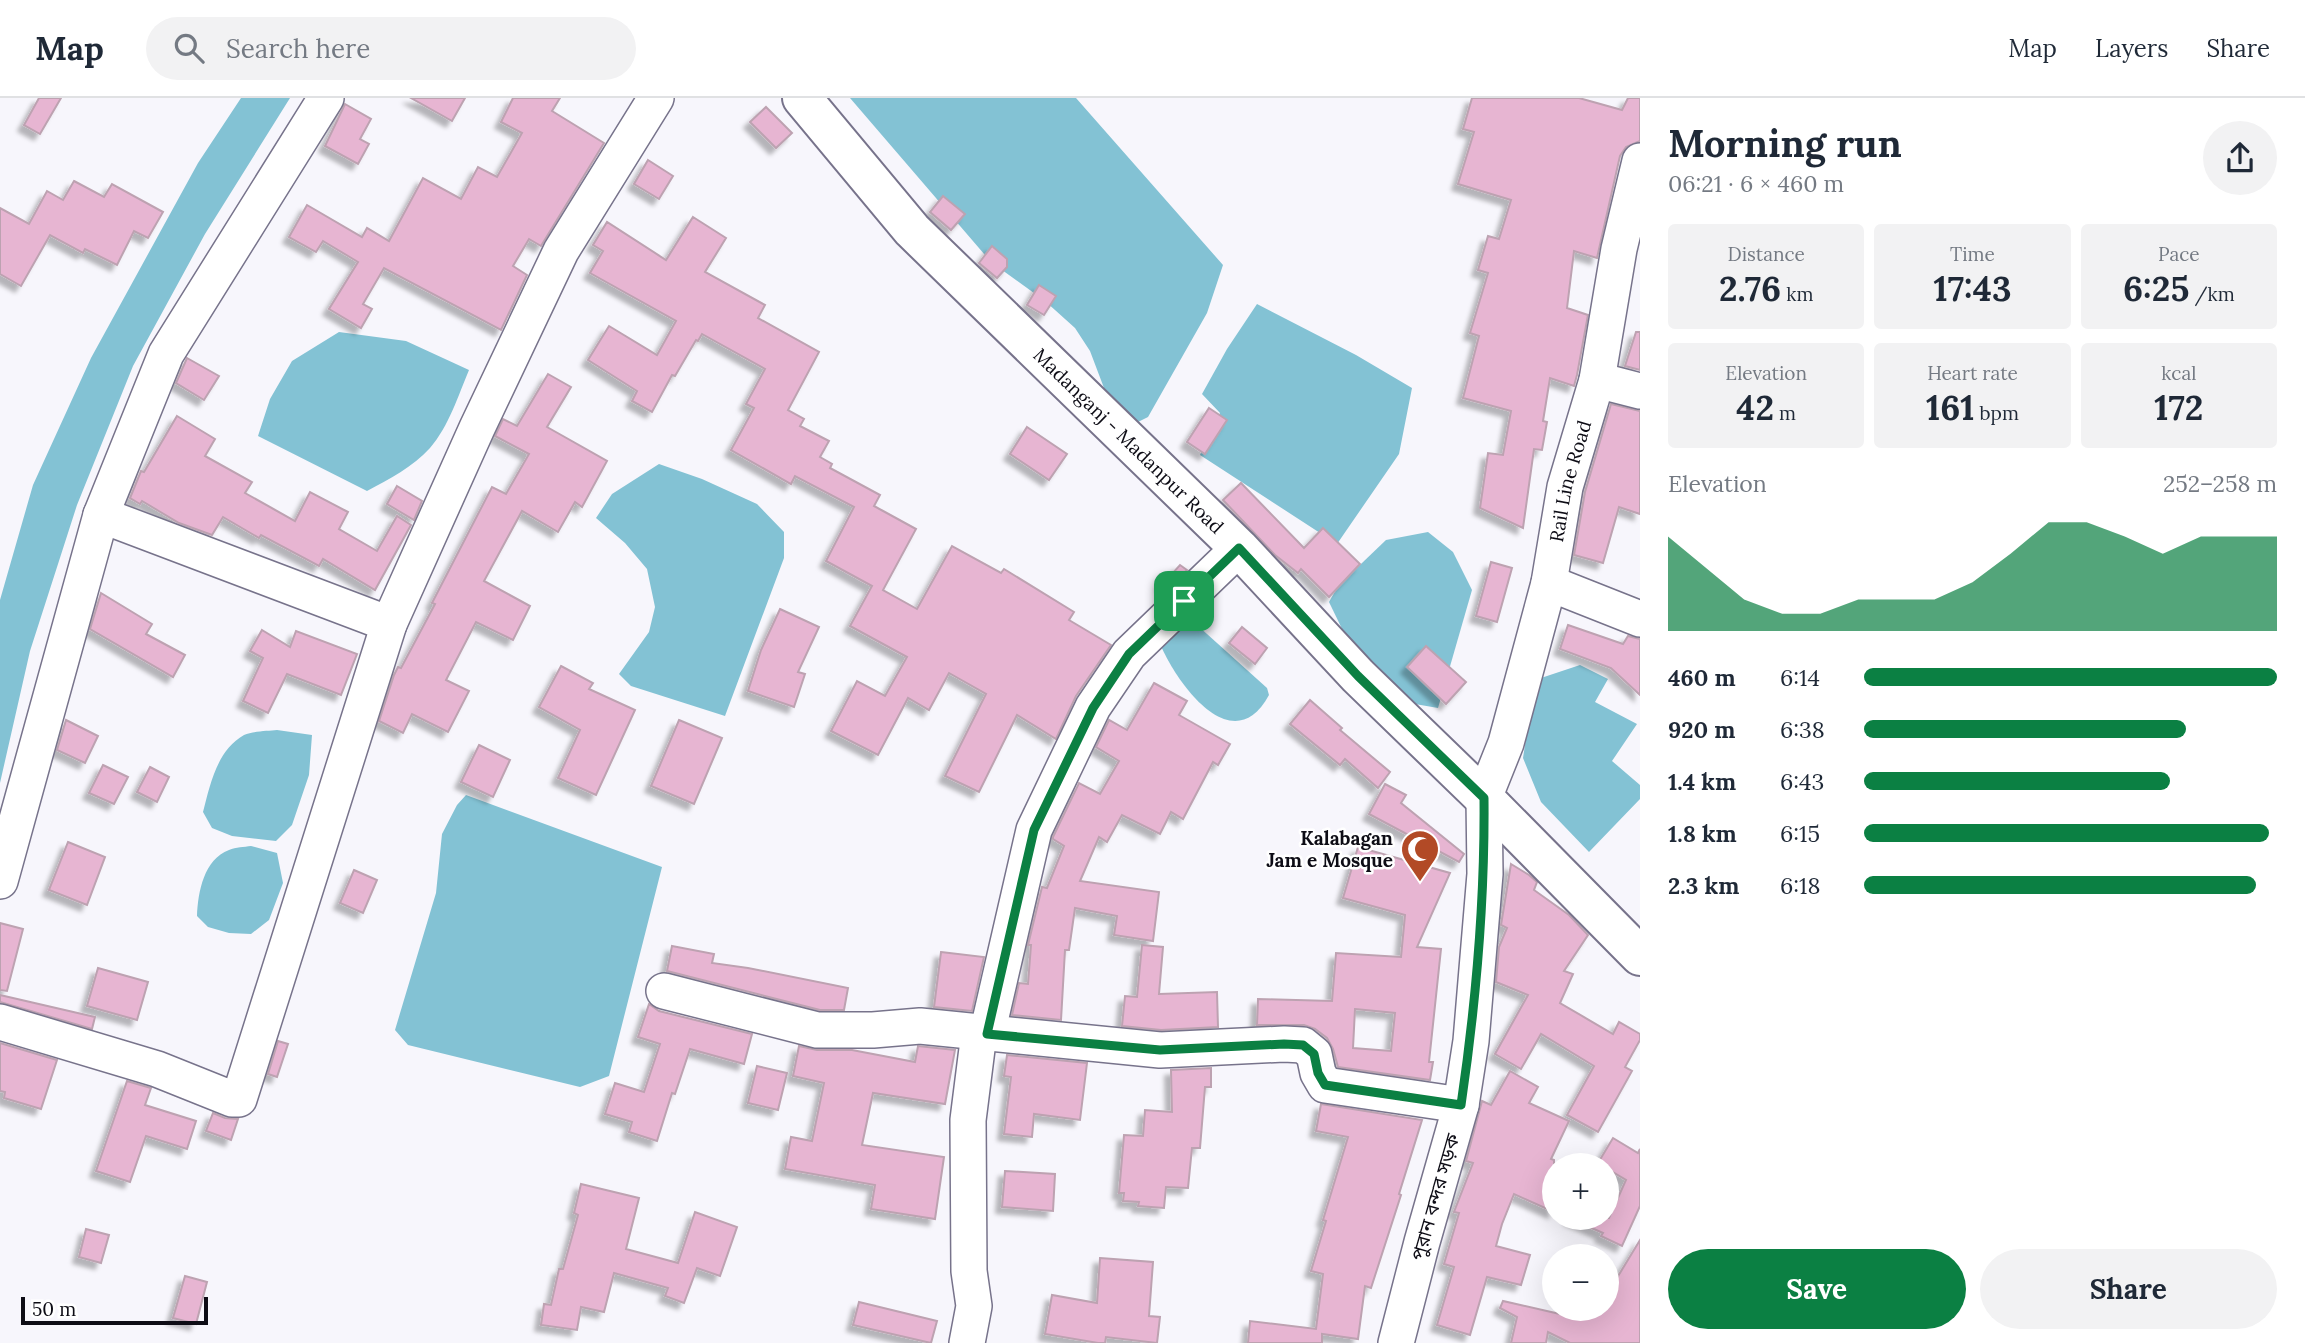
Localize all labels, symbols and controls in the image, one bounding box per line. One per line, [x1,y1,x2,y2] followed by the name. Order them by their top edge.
[146,17,636,80] search box
[35,27,104,69] text: Map
[170,29,208,67] icon: search
[226,32,370,65] text: Search here
[2008,33,2057,64] text: Map
[2095,33,2168,64] text: Layers
[2206,33,2270,64] text: Share
[1668,119,1902,167] text: Morning run
[2203,121,2277,195] button: share
[1668,169,1844,198] text: 06:21 · 6 × 460 m
[1728,242,1805,266] text: Distance
[1950,242,1995,266] text: Time
[2158,242,2200,266] text: Pace
[1719,266,1781,311] text: 2.76
[1933,266,2012,311] text: 17:43
[2123,266,2189,311] text: 6:25
[1781,282,1813,306] text: km
[2189,282,2235,306] text: /km
[1028,343,1229,539] street label: Madanganj - Madanpur Road
[1725,361,1807,385] text: Elevation
[1927,361,2018,385] text: Heart rate
[2161,361,2196,385] text: kcal
[1736,385,1774,430] text: 42
[1926,385,1975,430] text: 161
[2154,385,2203,430] text: 172
[1774,401,1796,425] text: m
[1975,401,2019,425] text: bpm
[1544,418,1596,544] street label: Rail Line Road
[1668,469,1767,498] text: Elevation
[2163,469,2277,498] text: 252–258 m
[1154,571,1214,631] pin
[1165,582,1203,620] icon: arrive
[1668,663,1736,692] text: 460 m
[1780,663,1820,692] text: 6:14
[1668,715,1735,744] text: 920 m
[1780,715,1825,744] text: 6:38
[1668,767,1736,796] text: 1.4 km
[1780,767,1824,796] text: 6:43
[1668,819,1737,848] text: 1.8 km
[1780,819,1820,848] text: 6:15
[1266,826,1393,872] place label: Kalabagan Jam e Mosque
[1399,828,1441,883] mosque icon: Kalabagan Jam e Mosque
[1668,871,1739,900] text: 2.3 km
[1780,871,1820,900] text: 6:18
[1405,1130,1465,1263] street label: পুরান বন্দর সড়ক
[1542,1153,1619,1321] map controls
[1542,1153,1619,1230] button: +
[1542,1244,1619,1321] button: −
[1668,1249,1966,1329] button: Save
[1980,1249,2277,1329] button: Share
[21,1294,208,1326] scale bar
[32,1297,76,1321] text: 50 m

